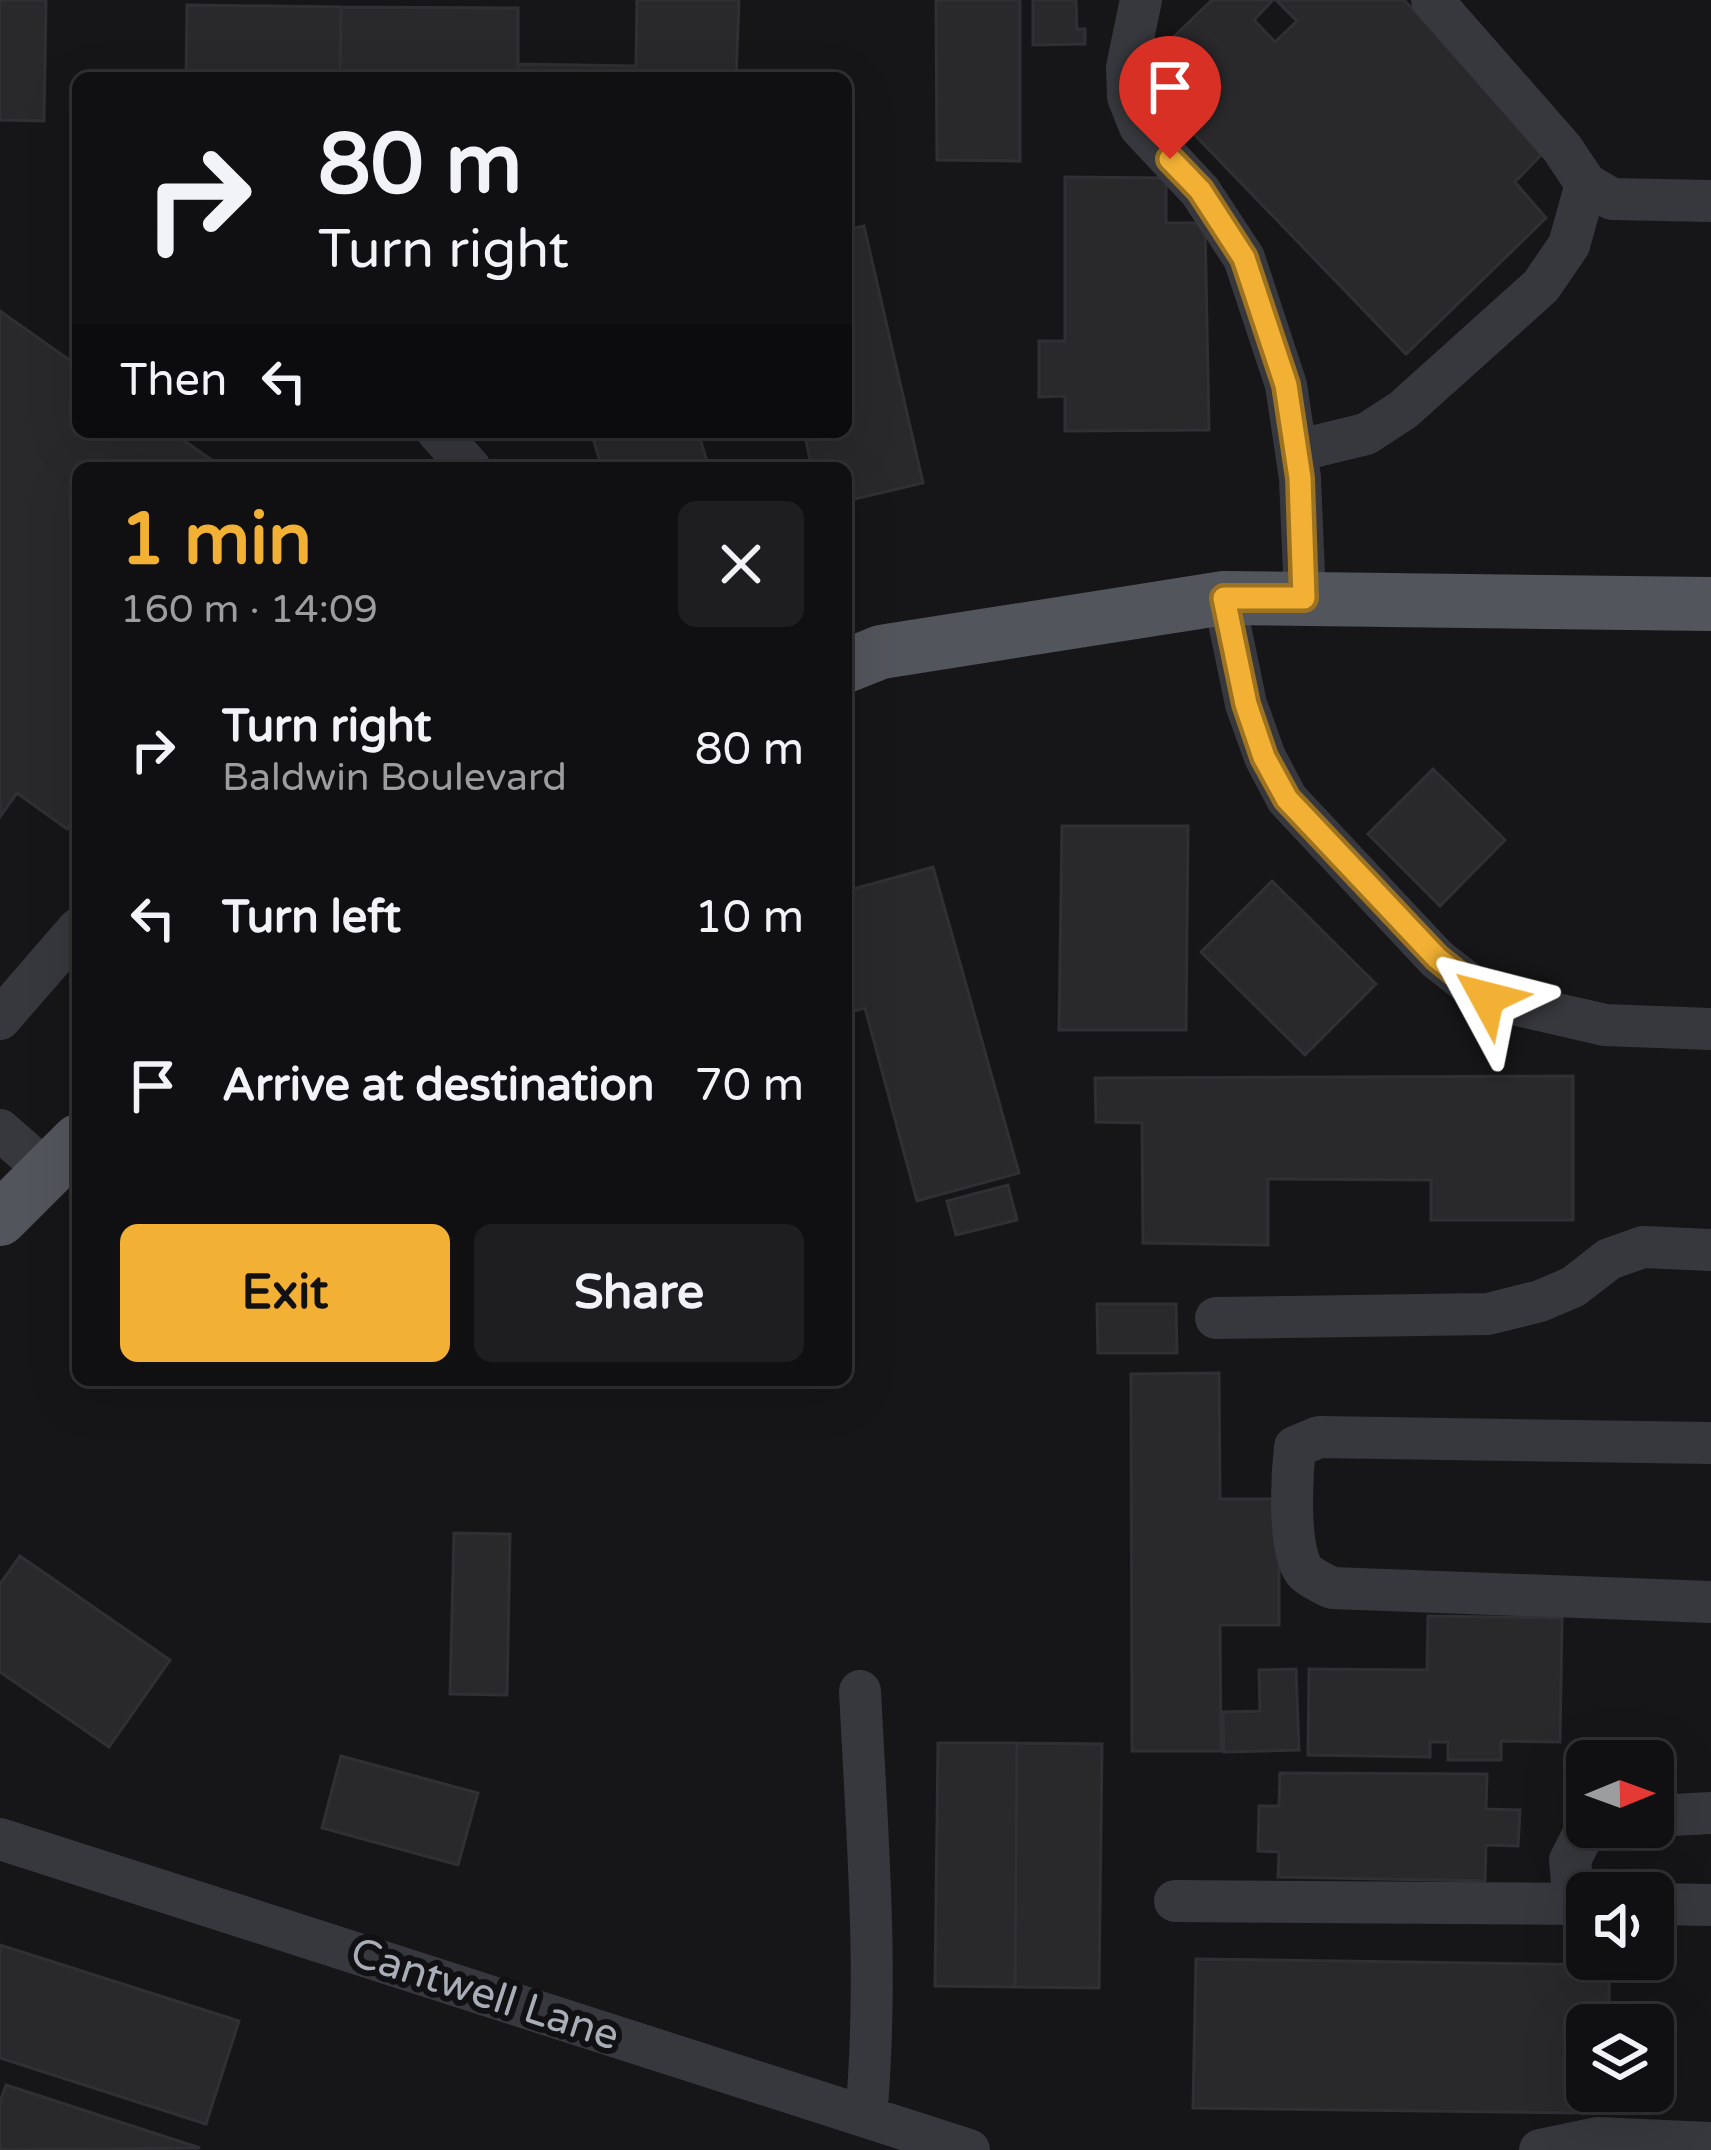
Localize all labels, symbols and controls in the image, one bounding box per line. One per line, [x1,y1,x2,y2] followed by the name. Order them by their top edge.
[1119,36,1221,159] pin
[1137,54,1203,120] icon: arrive
[318,115,522,216] text: 80 m
[120,120,276,276] icon: right
[318,217,569,282] text: Turn right
[251,348,317,414] icon: left
[120,354,227,408] text: Then
[120,497,312,584] text: 1 min
[678,501,804,627] button: close
[120,586,378,633] text: 160 m · 14:09
[222,700,431,754] text: Turn right
[120,717,186,783] icon: right
[694,723,804,777] text: 80 m
[222,754,567,801] text: Baldwin Boulevard
[120,885,186,951] icon: left
[222,891,401,945] text: Turn left
[694,891,804,945] text: 10 m
[1424,935,1550,1061] position arrow
[120,1053,186,1119] icon: arrive
[222,1059,654,1113] text: Arrive at destination
[694,1059,804,1113] text: 70 m
[120,1224,450,1362] button: Exit
[474,1224,804,1362] button: Share
[1566,1740,1674,1848] north arrow
[1566,1740,1674,2112] map controls
[1566,1872,1674,1980] button: sound
[344,1927,626,2061] street label: Cantwell Lane
[1566,2004,1674,2112] button: layers

